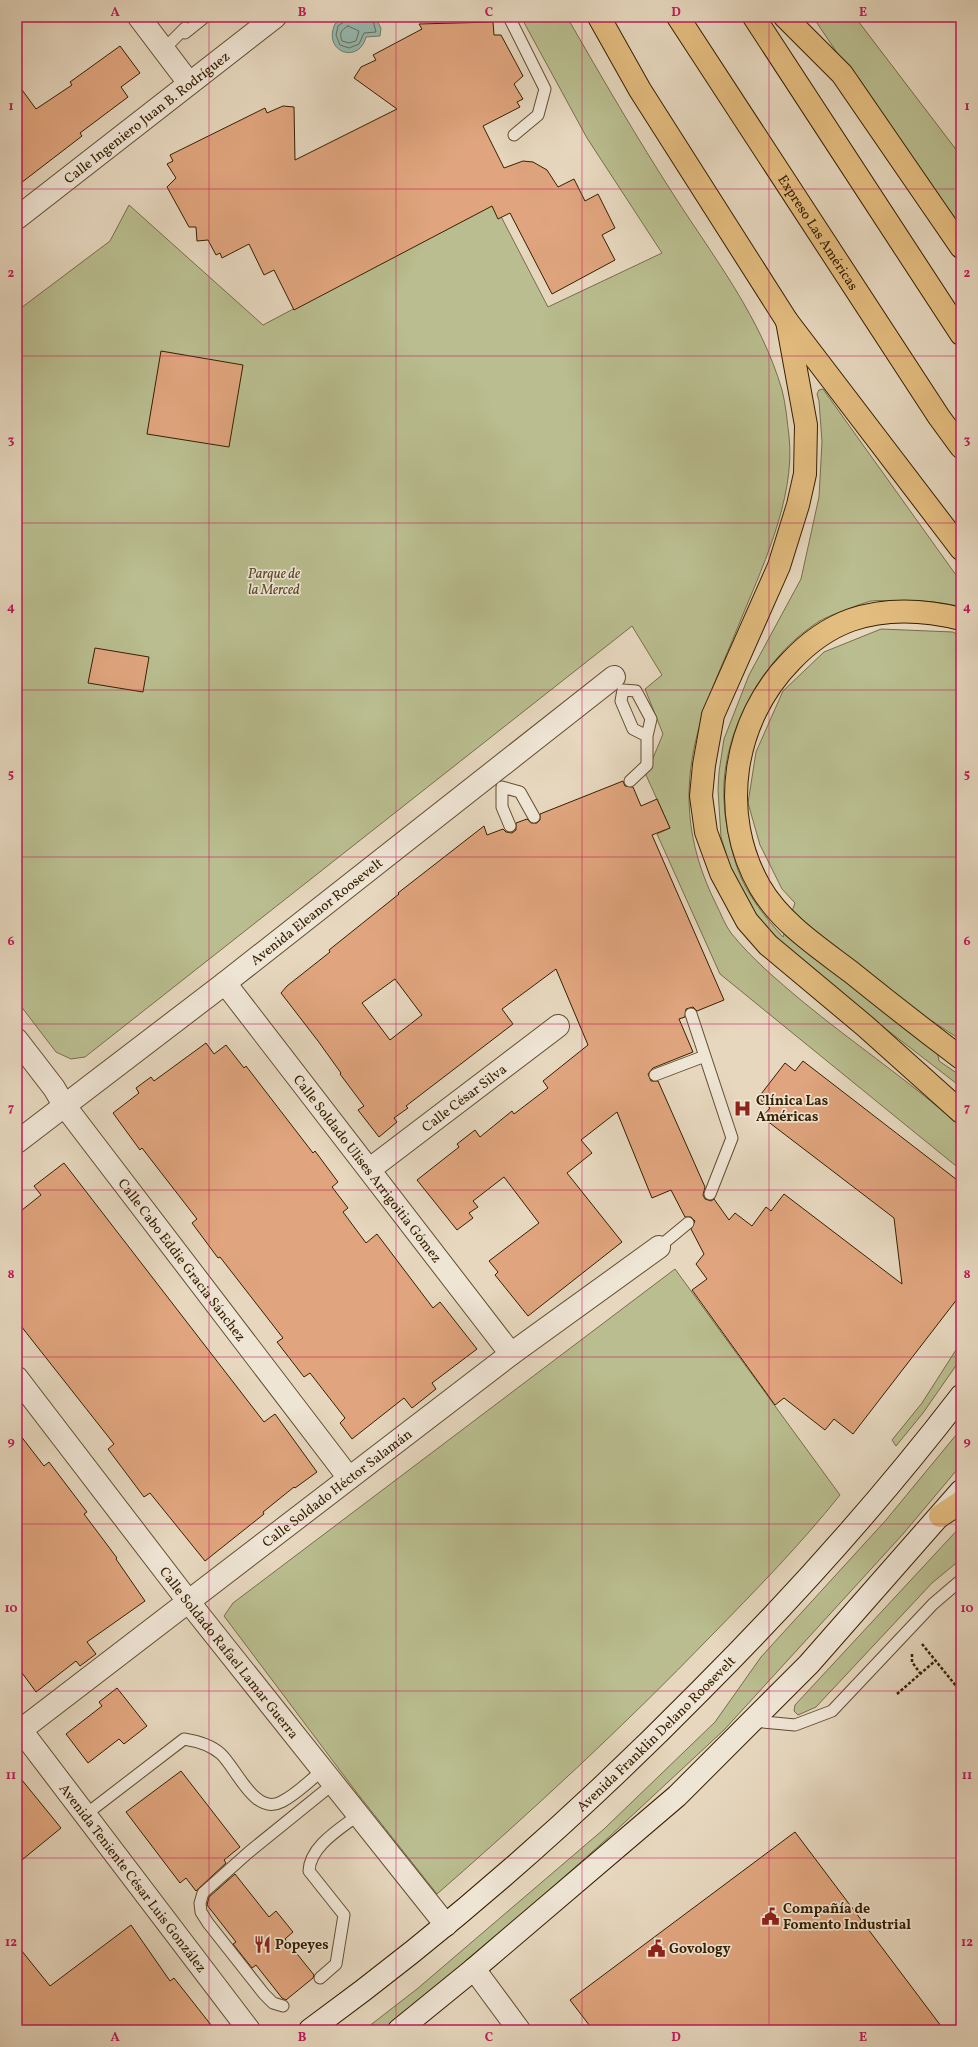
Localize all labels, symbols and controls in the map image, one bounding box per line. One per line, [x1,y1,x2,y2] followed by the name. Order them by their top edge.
[110,4,120,22] text: A
[298,4,307,22] text: B
[485,4,493,22] text: C
[671,4,681,22] text: D
[859,4,867,22] text: E
[60,48,234,189] street label: Calle Ingeniero Juan B. Rodríguez
[8,98,14,116] text: 1
[964,98,970,116] text: 1
[773,172,862,295] street label: Expreso Las Américas
[8,265,15,283] text: 2
[964,265,971,283] text: 2
[8,432,15,450] text: 3
[964,432,971,450] text: 3
[248,565,300,600] park label: Parque de la Merced
[7,599,15,617] text: 4
[963,599,971,617] text: 4
[8,766,14,784] text: 5
[964,766,970,784] text: 5
[247,854,388,970] street label: Avenida Eleanor Roosevelt
[7,933,15,951] text: 6
[963,933,971,951] text: 6
[418,1060,511,1137] street label: Calle César Silva
[288,1071,445,1267] street label: Calle Soldado Ulises Arrigoitia Gómez
[756,1092,828,1127] place label: Clínica Las Américas
[733,1098,753,1118] hospital icon: Clínica Las Américas
[8,1100,14,1118] text: 7
[964,1100,970,1118] text: 7
[113,1175,249,1346] street label: Calle Cabo Eddie Gracia Sánchez
[7,1266,15,1284] text: 8
[963,1266,971,1284] text: 8
[259,1425,417,1553] street label: Calle Soldado Héctor Salamán
[7,1433,15,1451] text: 9
[963,1433,971,1451] text: 9
[154,1563,302,1743] street label: Calle Soldado Rafael Lamar Guerra
[4,1600,18,1618] text: 10
[960,1600,974,1618] text: 10
[573,1652,741,1817] street label: Avenida Franklin Delano Roosevelt
[6,1767,16,1785] text: 11
[962,1767,972,1785] text: 11
[54,1780,210,1977] street label: Avenida Teniente César Luis González
[783,1900,911,1935] place label: Compañía de Fomento Industrial
[760,1906,780,1926] public building icon: Compañía de Fomento Industrial
[5,1934,17,1952] text: 12
[252,1934,272,1954] restaurant icon: Popeyes
[961,1934,973,1952] text: 12
[275,1936,329,1955] place label: Popeyes
[646,1938,666,1958] public building icon: Govology
[669,1940,731,1959] place label: Govology
[110,2029,120,2047] text: A
[298,2029,307,2047] text: B
[485,2029,493,2047] text: C
[671,2029,681,2047] text: D
[859,2029,867,2047] text: E

